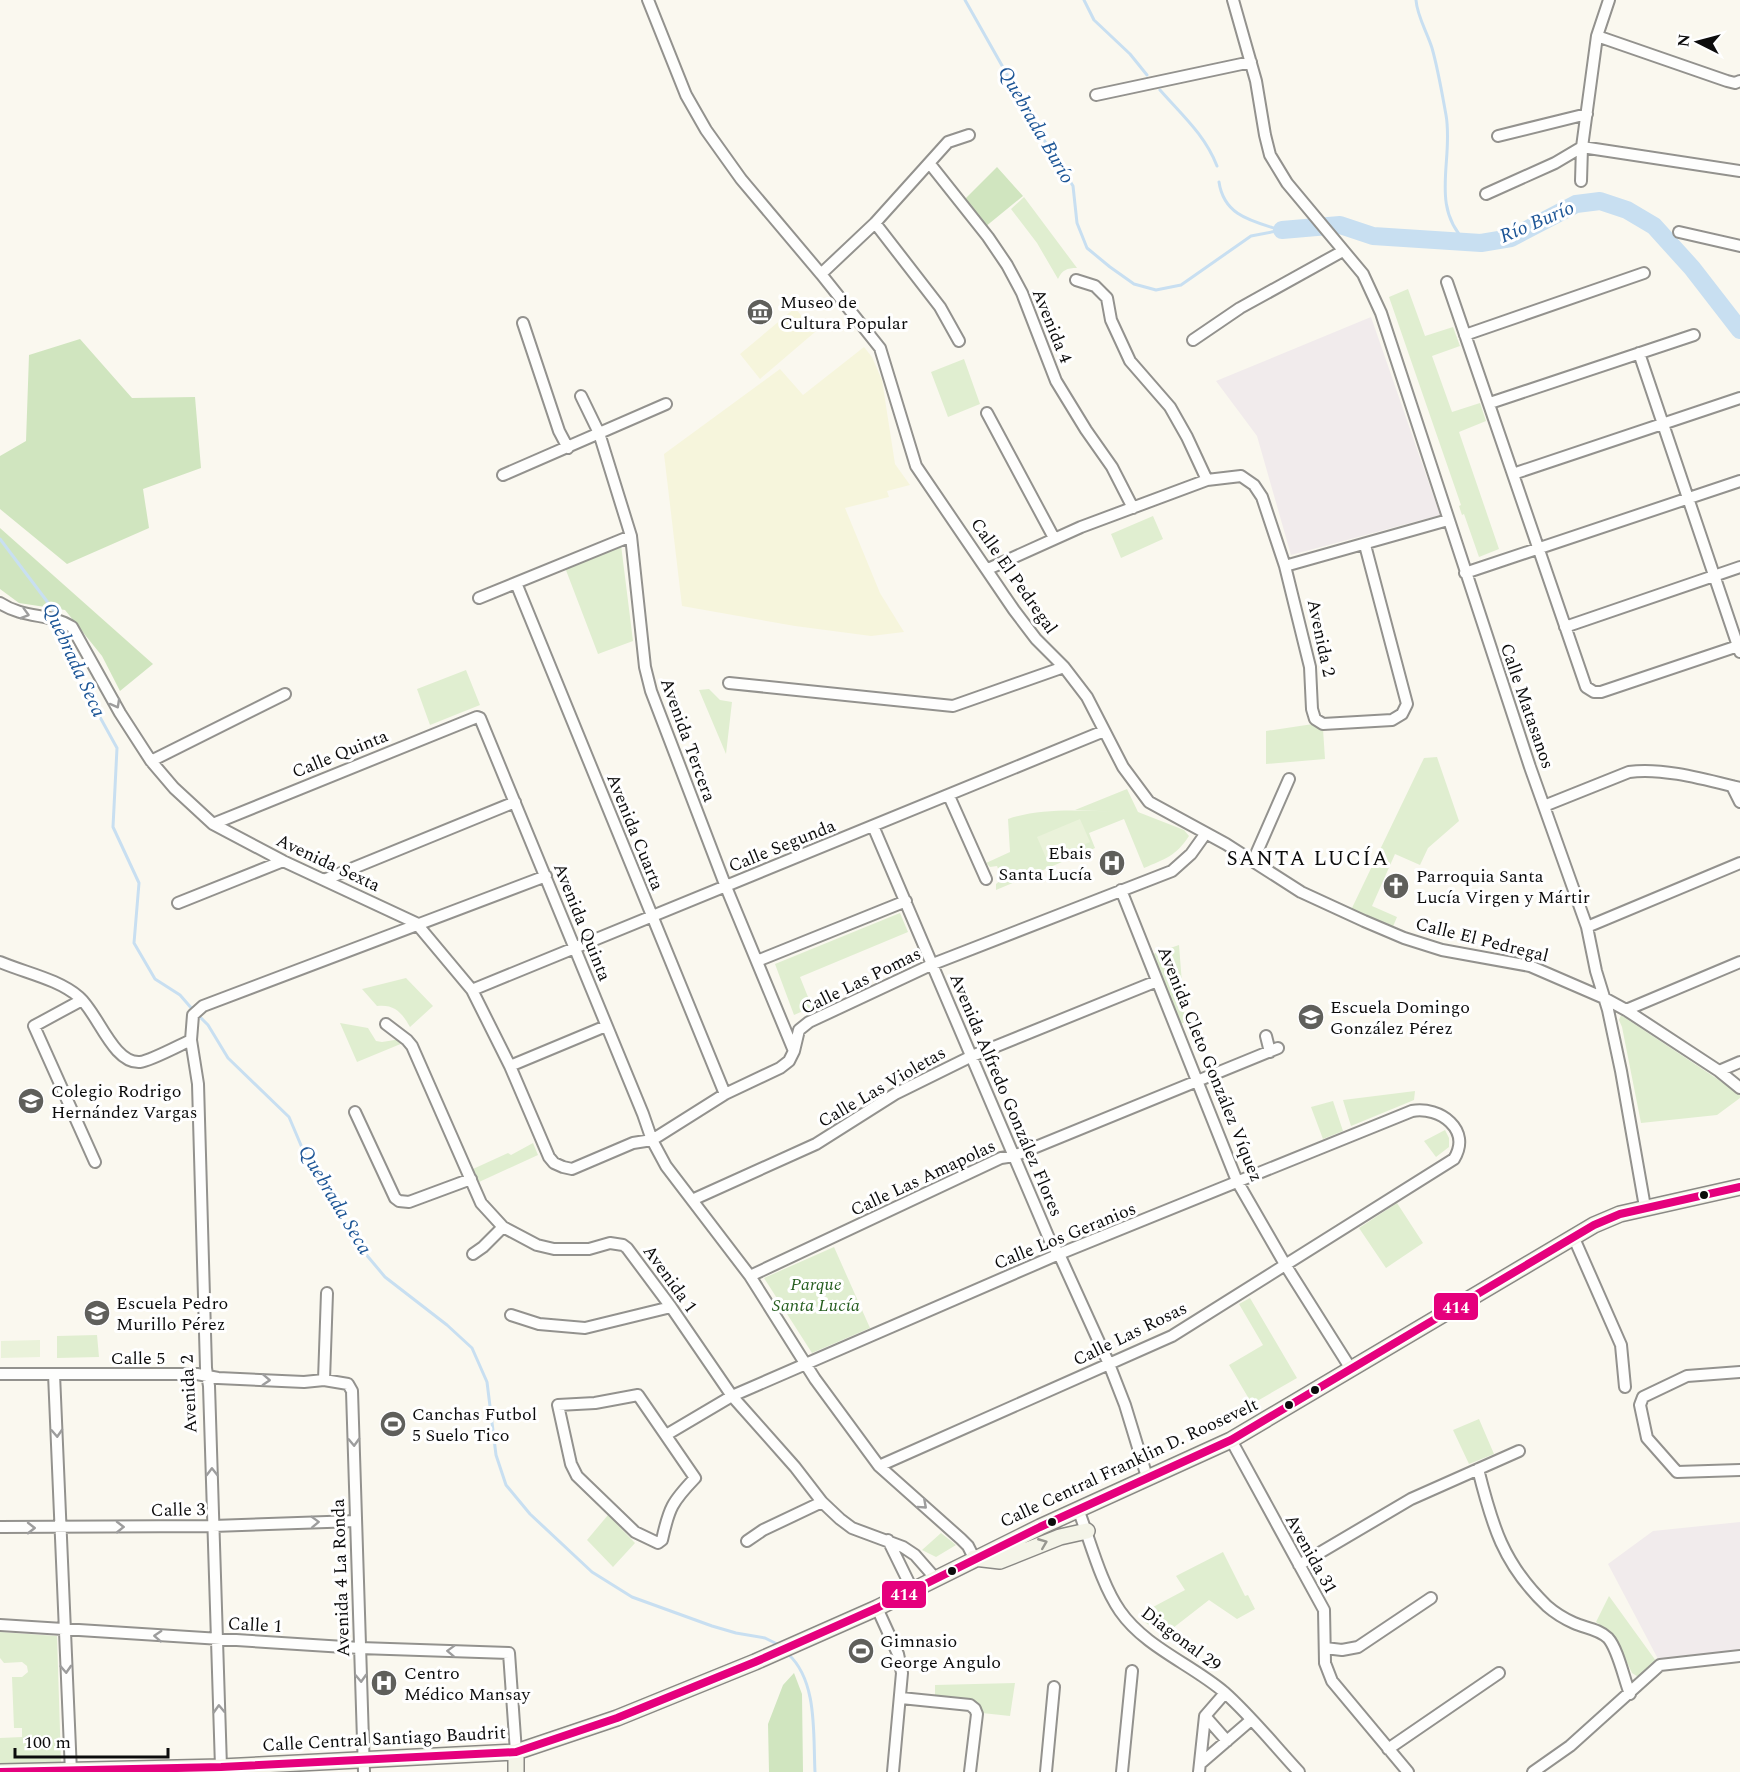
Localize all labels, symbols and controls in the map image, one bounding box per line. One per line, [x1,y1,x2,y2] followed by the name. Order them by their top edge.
[1668,12,1728,72] north arrow
[1671,33,1697,48] text: N
[990,60,1082,190] water label: Quebrada Burío
[1495,193,1579,251] water label: Río Burío
[1025,285,1079,367] street label: Avenida 4
[780,289,908,337] place label: Museo de Cultura Popular
[745,297,775,327] museum icon: Museo de Cultura Popular
[964,512,1064,640] street label: Calle El Pedregal
[1300,597,1342,679] street label: Avenida 2
[34,598,114,722] water label: Quebrada Seca
[19,607,30,619] one-way arrow
[1493,639,1561,773] street label: Calle Matasanos
[653,674,723,806] street label: Avenida Tercera
[109,698,120,708] one-way arrow
[288,722,392,786] street label: Calle Quinta
[599,770,671,895] street label: Avenida Cuarta
[724,812,840,880] street label: Calle Segunda
[272,827,385,899] street label: Avenida Sexta
[999,840,1092,888] place label: Ebais Santa Lucía
[1226,843,1390,875] district label: SANTA LUCÍA
[1097,848,1127,878] hospital icon: Ebais Santa Lucía
[546,859,618,985] street label: Avenida Quinta
[1416,863,1590,911] place label: Parroquia Santa Lucía Virgen y Mártir
[1381,871,1411,901] church icon: Parroquia Santa Lucía Virgen y Mártir
[1413,910,1551,970] street label: Calle El Pedregal
[796,940,926,1022] street label: Calle Las Pomas
[1150,942,1270,1186] street label: Avenida Cleto González Víquez
[942,969,1070,1221] street label: Avenida Alfredo González Flores
[1330,994,1470,1042] place label: Escuela Domingo González Pérez
[1296,1002,1326,1032] school or university icon: Escuela Domingo González Pérez
[813,1039,951,1135] street label: Calle Las Violetas
[51,1078,198,1126] place label: Colegio Rodrigo Hernández Vargas
[16,1086,46,1116] school or university icon: Colegio Rodrigo Hernández Vargas
[846,1132,1000,1224] street label: Calle Las Amapolas
[290,1139,380,1261] water label: Quebrada Seca
[1698,1189,1710,1201] unlabelled marker
[990,1195,1140,1277] street label: Calle Los Geranios
[636,1239,704,1319] street label: Avenida 1
[772,1271,860,1319] park label: Parque Santa Lucía
[116,1290,228,1338] place label: Escuela Pedro Murillo Pérez
[1433,1292,1479,1321] line badge: 414
[1068,1295,1192,1373] street label: Calle Las Rosas
[1443,1296,1469,1320] text: 414
[82,1298,112,1328] school or university icon: Escuela Pedro Murillo Pérez
[111,1345,165,1372] street label: Calle 5
[173,1354,205,1434] street label: Avenida 2
[262,1373,271,1386] one-way arrow
[1309,1384,1321,1396] unlabelled marker
[995,1391,1263,1535] street label: Calle Central Franklin D. Roosevelt
[1283,1399,1295,1411] unlabelled marker
[412,1401,537,1449] place label: Canchas Futbol 5 Suelo Tico
[378,1409,408,1439] sports icon: Canchas Futbol 5 Suelo Tico
[50,1428,63,1437] one-way arrow
[347,1437,360,1446] one-way arrow
[205,1468,218,1477] one-way arrow
[150,1496,206,1524] street label: Calle 3
[325,1498,357,1658] street label: Avenida 4 La Ronda
[916,1498,927,1509] one-way arrow
[1278,1509,1344,1599] street label: Avenida 31
[310,1516,319,1529] one-way arrow
[1046,1516,1058,1528] unlabelled marker
[26,1521,35,1534] one-way arrow
[115,1521,124,1533] one-way arrow
[1036,1538,1047,1550] one-way arrow
[946,1565,958,1577] unlabelled marker
[881,1580,927,1609] line badge: 414
[891,1583,917,1607] text: 414
[1135,1600,1227,1678] street label: Diagonal 29
[227,1610,283,1640] street label: Calle 1
[880,1628,1001,1676] place label: Gimnasio George Angulo
[154,1630,163,1643] one-way arrow
[846,1636,876,1666] sports icon: Gimnasio George Angulo
[446,1644,455,1657] one-way arrow
[404,1660,532,1708] place label: Centro Médico Mansay
[59,1665,72,1674] one-way arrow
[369,1668,399,1698] hospital icon: Centro Médico Mansay
[355,1674,367,1683] one-way arrow
[213,1704,225,1713] one-way arrow
[261,1719,507,1759] street label: Calle Central Santiago Baudrit
[15,1721,168,1759] scale bar
[24,1729,71,1756] text: 100 m

